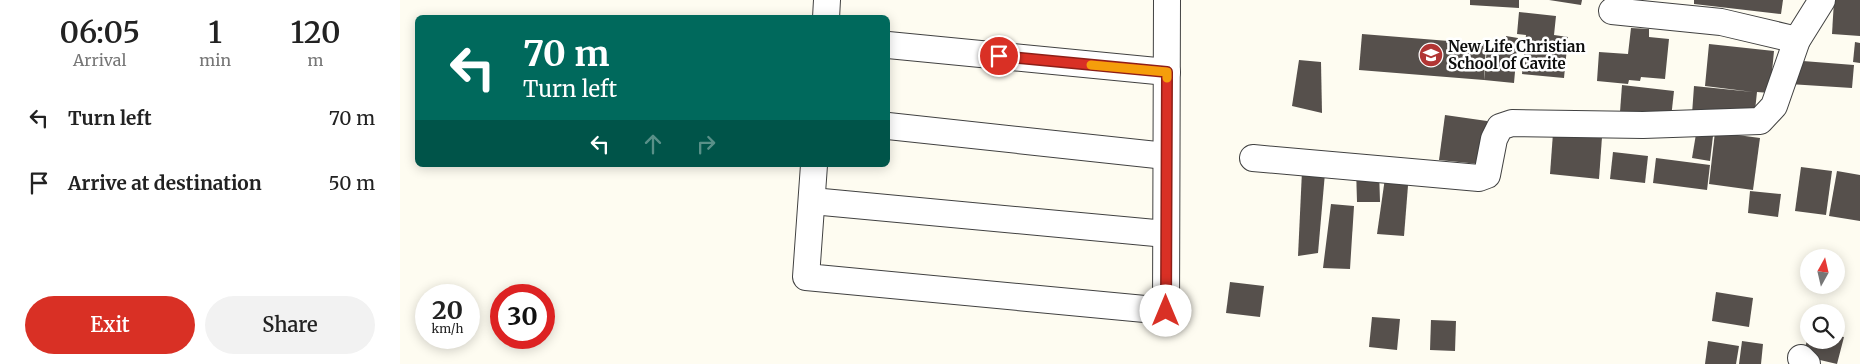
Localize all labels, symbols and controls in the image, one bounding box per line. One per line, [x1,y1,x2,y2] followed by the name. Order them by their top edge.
[59,13,140,51] text: 06:05
[208,13,222,51] text: 1
[290,13,341,51] text: 120
[523,32,610,76] text: 70 m
[440,35,505,100] icon: left
[978,35,1020,77] pin
[1448,37,1586,73] place label: New Life Christian School of Cavite
[985,42,1013,70] icon: arrive
[1418,42,1444,68] school or university icon: New Life Christian School of Cavite
[73,50,126,70] text: Arrival
[199,50,231,70] text: min
[308,50,323,70] text: m
[523,75,617,103] text: Turn left
[25,104,53,132] icon: left
[68,106,152,130] text: Turn left
[329,106,375,130] text: 70 m
[586,130,614,158] icon: left
[639,130,667,158] icon: ahead
[692,130,720,158] icon: right
[25,169,53,197] icon: arrive
[68,171,262,195] text: Arrive at destination
[329,171,375,195] text: 50 m
[1800,249,1845,294] north arrow
[1800,249,1845,349] map controls
[490,284,555,349] speed limit sign: 30
[1139,284,1191,336] position arrow
[432,294,463,326] text: 20
[25,296,195,354] button: Exit
[205,296,375,354] button: Share
[1800,304,1845,349] button: search
[432,321,463,336] text: km/h

